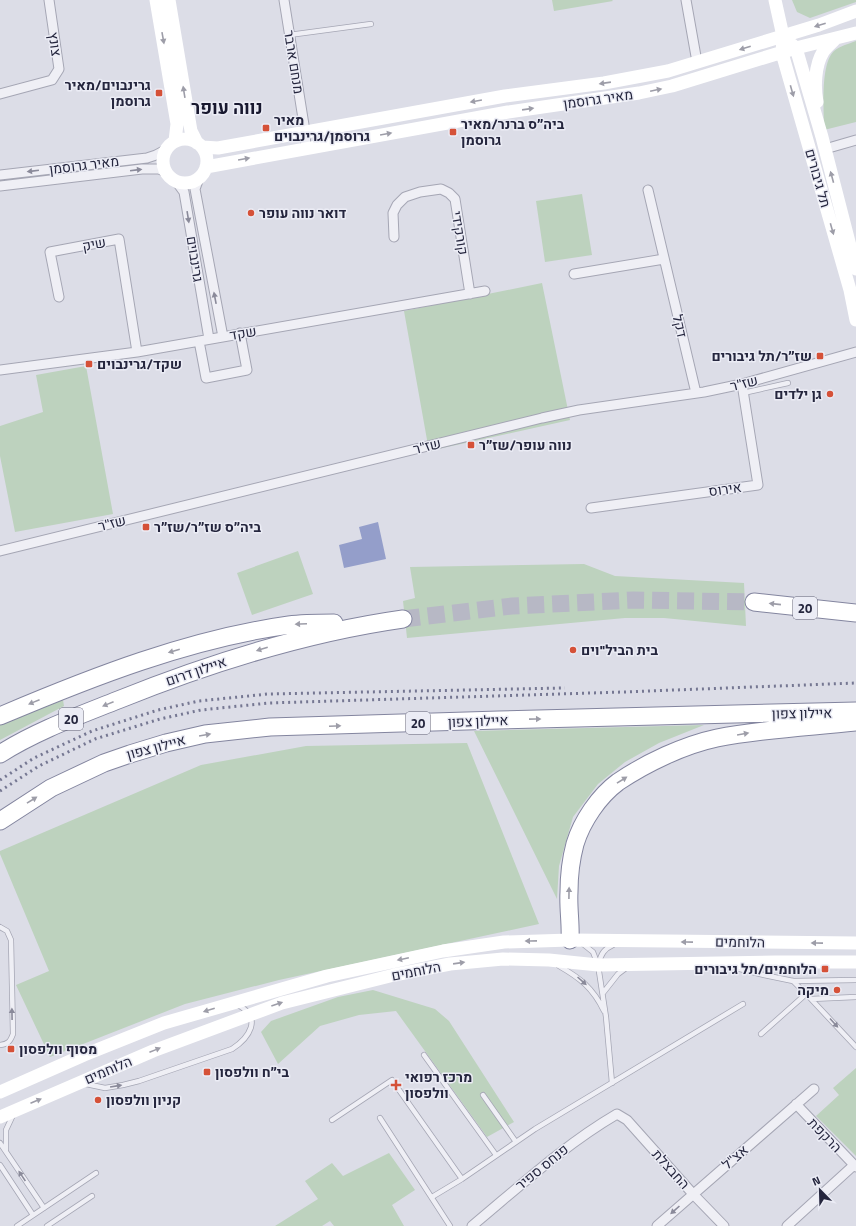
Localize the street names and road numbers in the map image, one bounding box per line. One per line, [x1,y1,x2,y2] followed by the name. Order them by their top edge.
[279,28,310,95] street label: מנחם ארבר
[43,30,68,58] street label: צונץ
[562,83,634,114] street label: מאיר גרוסמן
[800,146,837,210] street label: תל גיבורים
[48,150,120,179] street label: מאיר גרוסמן
[447,209,474,256] street label: קורקידי
[80,231,108,256] street label: שיק
[182,234,209,283] street label: גרינבוים
[668,312,693,340] street label: דקל
[228,320,258,345] street label: שקד
[728,369,760,396] street label: שז"ר
[411,432,443,459] street label: שז"ר
[707,476,743,501] street label: אירוס
[96,509,128,536] street label: שז"ר
[793,597,817,619] road number: 20
[163,650,229,691] street label: איילון דרום
[772,701,832,724] street label: איילון צפון
[59,708,83,730] road number: 20
[447,709,509,732] street label: איילון צפון
[406,712,430,734] road number: 20
[124,729,188,764] street label: איילון צפון
[715,931,765,952] street label: הלוחמים
[389,955,442,986] street label: הלוחמים
[81,1050,135,1089] street label: הלוחמים
[803,1112,847,1157] street label: הרקפת
[511,1139,573,1195] street label: פנחס ספיר
[717,1139,753,1174] street label: אצ"ל
[648,1144,695,1193] street label: החבצלת

